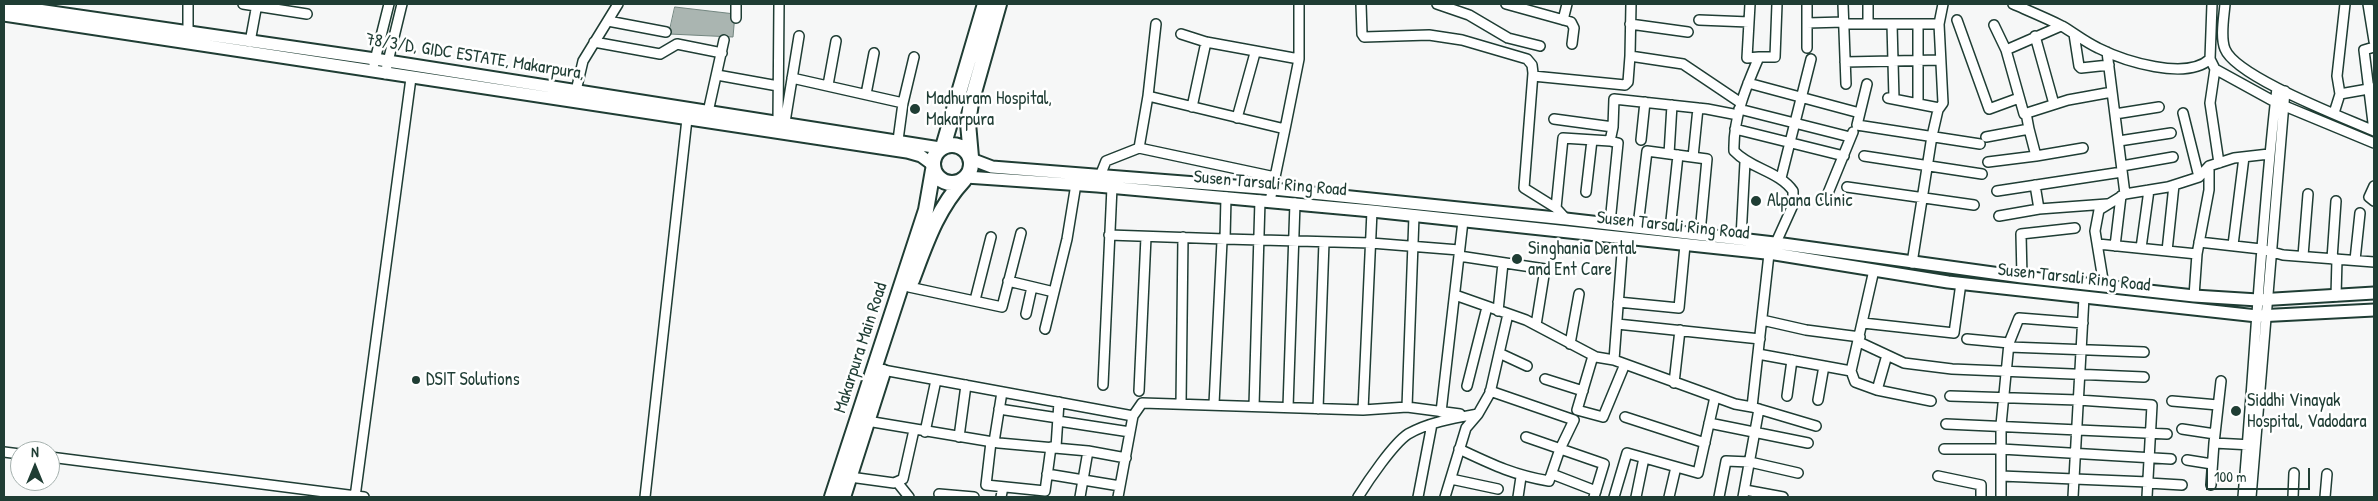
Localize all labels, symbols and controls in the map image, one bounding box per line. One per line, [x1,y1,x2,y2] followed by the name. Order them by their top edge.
[364,29,586,85] street label: 78/3/D, GIDC ESTATE, Makarpura,
[926,88,1052,130] place label: Madhuram Hospital, Makarpura
[908,102,922,116] marker: Madhuram Hospital, Makarpura
[1193,167,1347,201] street label: Susen Tarsali Ring Road
[1767,190,1852,212] place label: Alpana Clinic
[1749,194,1763,208] marker: Alpana Clinic
[1596,207,1750,245] street label: Susen Tarsali Ring Road
[1528,238,1636,280] place label: Singhania Dental and Ent Care
[1510,252,1524,266] marker: Singhania Dental and Ent Care
[1997,259,2151,297] street label: Susen Tarsali Ring Road
[830,280,892,416] street label: Makarpura Main Road
[426,369,520,391] place label: DSIT Solutions
[410,374,422,386] marker: DSIT Solutions
[2247,390,2367,432] place label: Siddhi Vinayak Hospital, Vadodara
[2229,404,2243,418] marker: Siddhi Vinayak Hospital, Vadodara
[10,441,60,491] north arrow
[31,442,39,461] text: N
[2208,458,2312,490] scale bar
[2214,466,2247,487] text: 100 m

